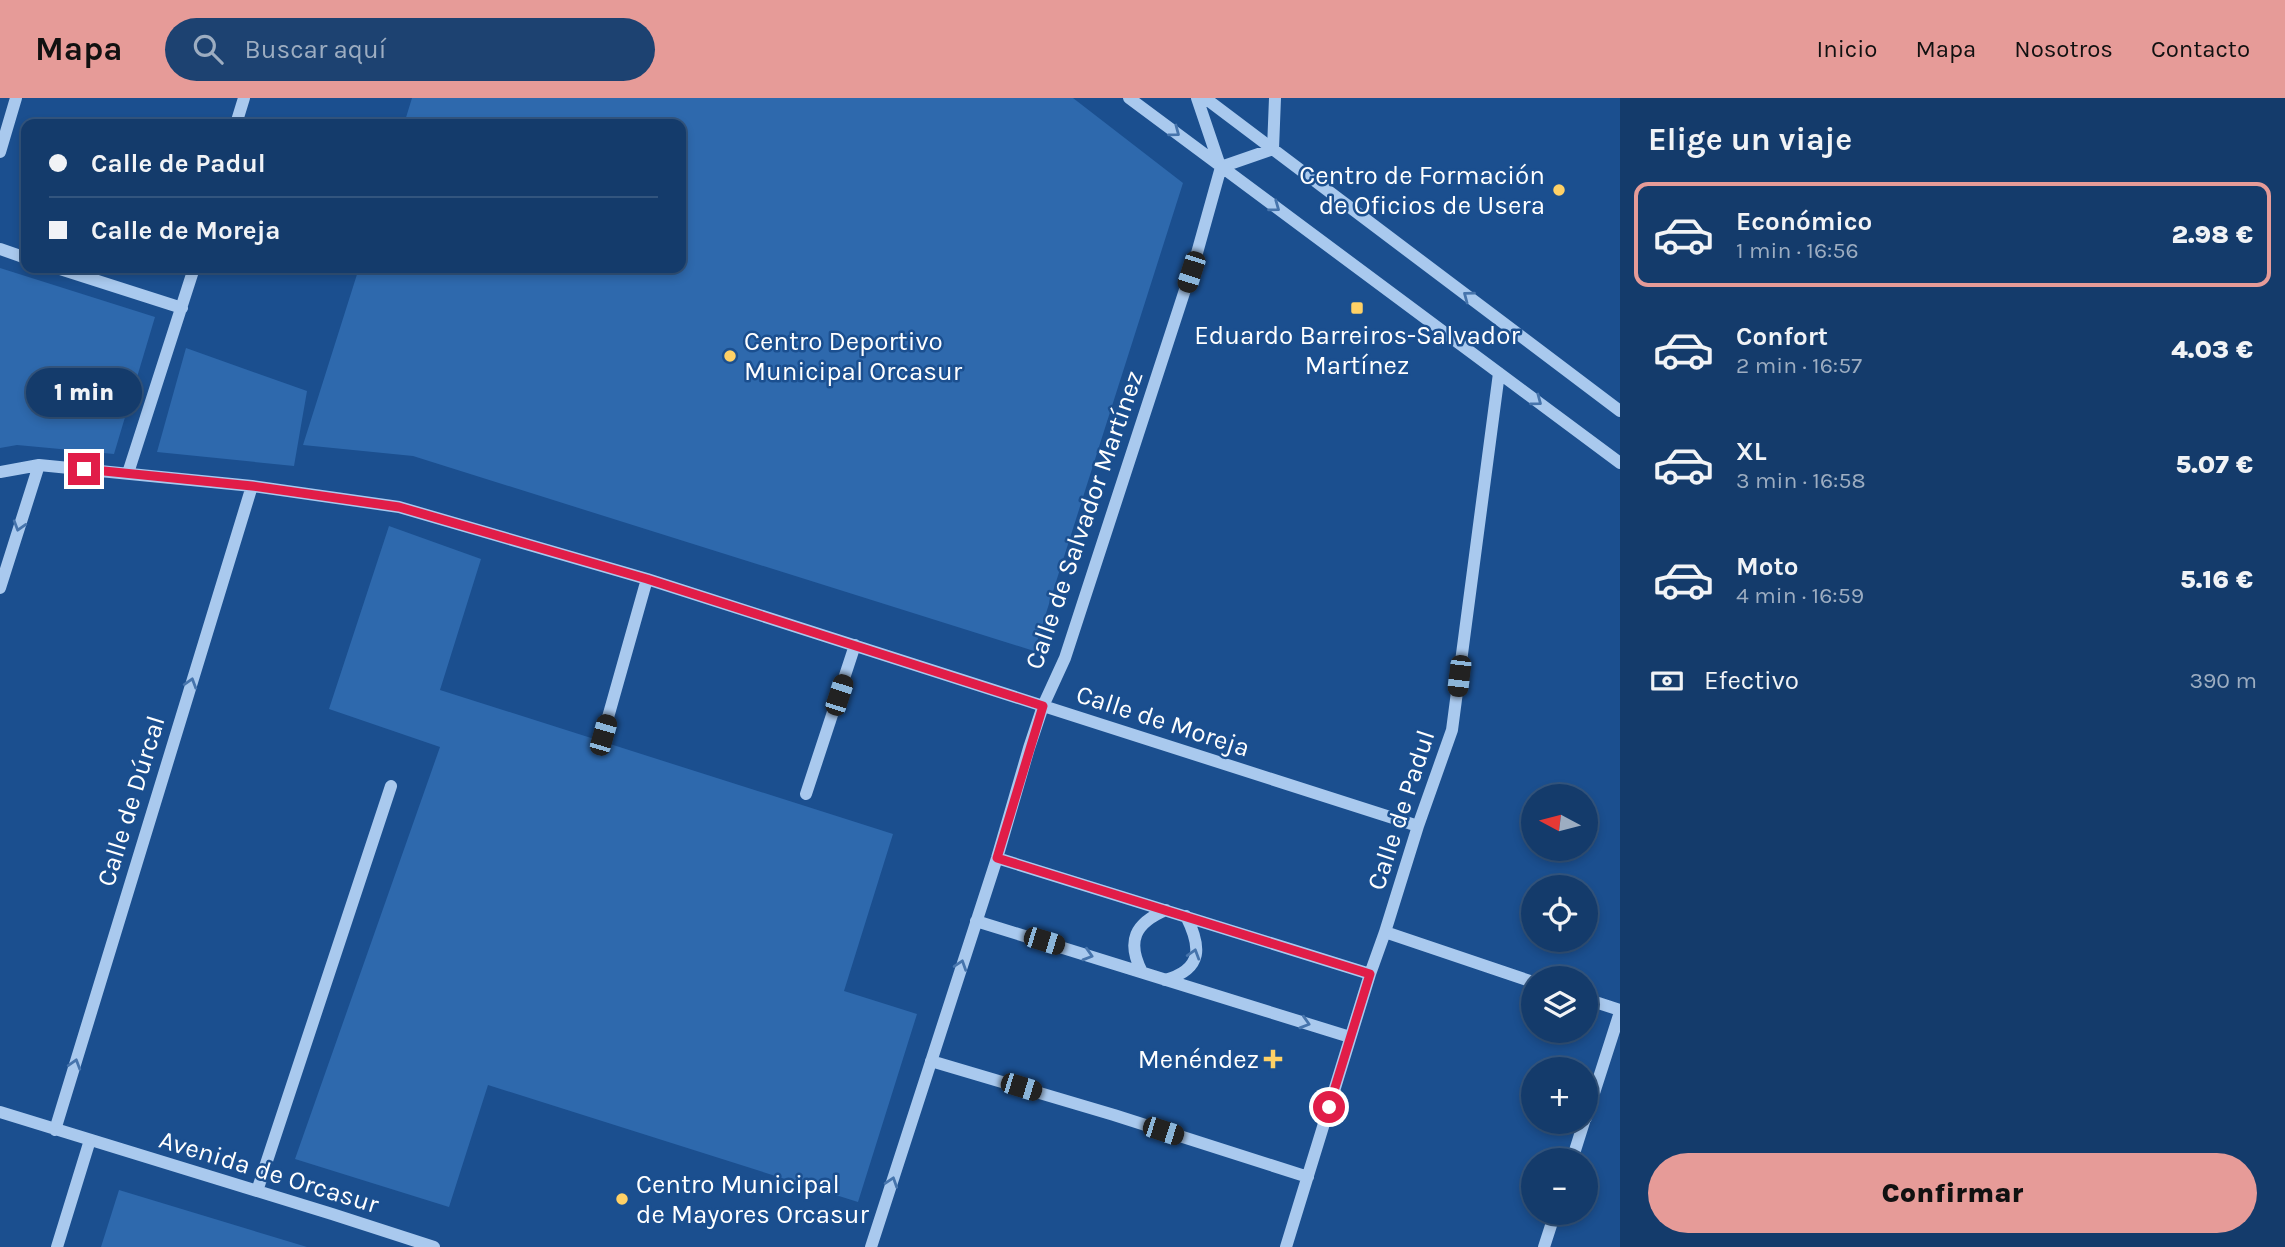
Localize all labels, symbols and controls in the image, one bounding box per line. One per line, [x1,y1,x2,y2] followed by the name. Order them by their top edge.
[165,18,655,81] search box
[35,30,123,68] text: Mapa
[189,30,227,68] icon: search
[245,34,386,65] text: Buscar aquí
[1816,35,1877,63] text: Inicio
[1915,35,1976,63] text: Mapa
[2014,35,2113,63] text: Nosotros
[2151,35,2250,63] text: Contacto
[1648,121,1852,158] text: Elige un viaje
[1167,124,1179,137] one-way arrow
[91,148,266,179] text: Calle de Padul
[1299,160,1545,221] place label: Centro de Formación de Oficios de Usera
[1551,182,1567,198] marker: Centro de Formación de Oficios de Usera
[1268,199,1280,211] one-way arrow
[1652,203,1715,266] icon: car
[1736,206,1872,237] text: Económico
[91,215,281,246] text: Calle de Moreja
[2172,219,2253,250] text: 2.98 €
[1736,237,1859,264] text: 1 min · 16:56
[1175,249,1208,295] car
[1463,292,1475,304] one-way arrow
[1349,300,1365,316] marker: Eduardo Barreiros-Salvador Martínez
[1652,318,1715,381] icon: car
[1194,320,1520,381] place label: Eduardo Barreiros-Salvador Martínez
[1736,321,1828,352] text: Confort
[744,326,963,387] place label: Centro Deportivo Municipal Orcasur
[2171,334,2253,365] text: 4.03 €
[722,348,738,364] marker: Centro Deportivo Municipal Orcasur
[1736,352,1862,379] text: 2 min · 16:57
[1018,367,1150,673] street label: Calle de Salvador Martínez
[26,368,142,416] callout: 1 min
[54,379,114,406] text: 1 min
[1529,393,1542,406] one-way arrow
[1652,433,1715,496] icon: car
[1736,436,1767,467] text: XL
[2176,449,2253,480] text: 5.07 €
[68,453,100,485] route end
[1736,467,1866,494] text: 3 min · 16:58
[13,520,28,532] one-way arrow
[1652,548,1715,611] icon: car
[1736,551,1798,582] text: Moto
[2180,564,2253,595] text: 5.16 €
[1736,582,1864,609] text: 4 min · 16:59
[1447,654,1472,698] car
[1648,662,1686,700] icon: cash
[1704,665,1799,696] text: Efectivo
[2189,667,2257,694] text: 390 m
[823,672,856,718] car
[183,677,198,689] one-way arrow
[1072,678,1254,764] street label: Calle de Moreja
[90,712,172,890] street label: Calle de Dúrcal
[588,712,619,758] car
[1361,726,1441,894] street label: Calle de Padul
[1521,784,1598,861] north arrow
[1521,784,1598,1225] map controls
[1521,875,1598,952] button: locate
[1021,925,1068,957] car
[1082,946,1094,961] one-way arrow
[1186,948,1200,960] one-way arrow
[953,960,968,972] one-way arrow
[1521,966,1598,1043] button: layers
[1299,1014,1311,1029] one-way arrow
[1138,1044,1259,1075] place label: Menéndez
[1265,1051,1281,1067] marker: Menéndez
[1521,1057,1598,1134] button: +
[66,1059,81,1071] one-way arrow
[998,1071,1045,1103] car
[1313,1091,1345,1123] route start
[1140,1115,1187,1147] car
[156,1124,383,1220] street label: Avenida de Orcasur
[1521,1148,1598,1225] button: −
[1648,1153,2257,1233] button: Confirmar
[636,1169,869,1230] place label: Centro Municipal de Mayores Orcasur
[884,1176,898,1189] one-way arrow
[614,1191,630,1207] marker: Centro Municipal de Mayores Orcasur

